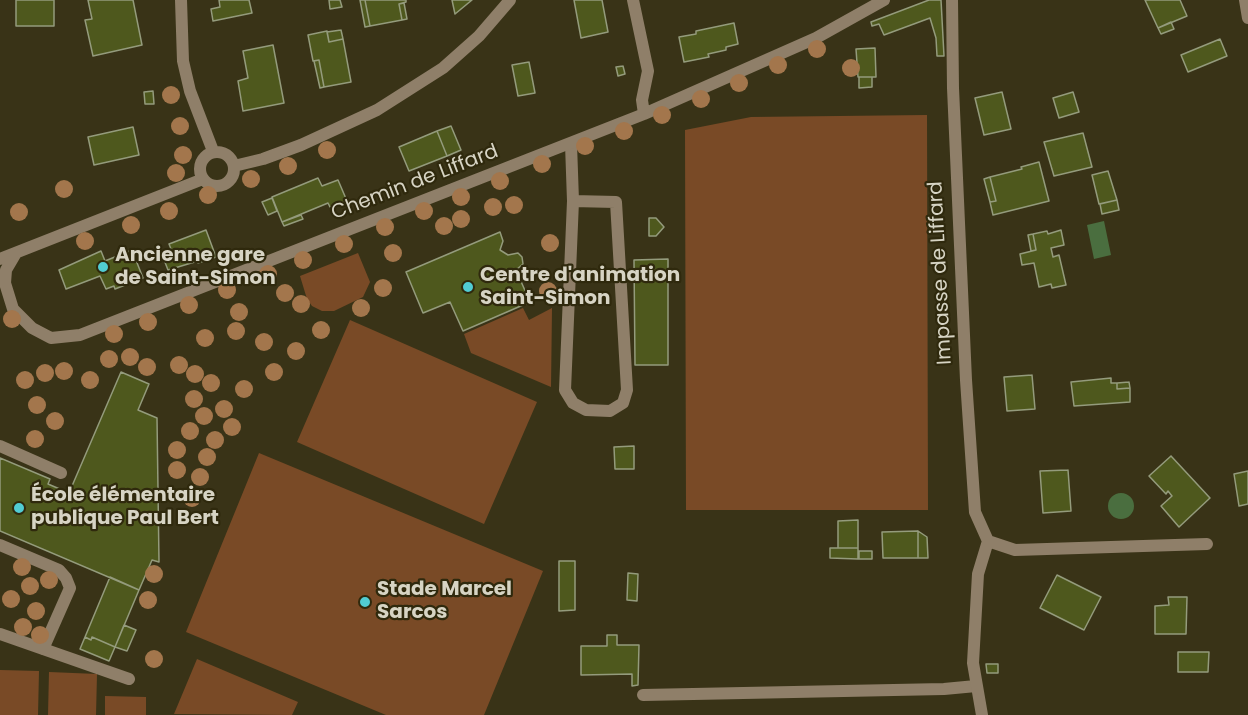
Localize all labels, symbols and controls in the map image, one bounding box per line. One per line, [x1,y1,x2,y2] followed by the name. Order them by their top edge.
[328,140,502,226] street label: Chemin de Liffard
[924,181,958,365] street label: Impasse de Liffard
[115,244,276,291] place label: Ancienne gare de Saint-Simon
[96,260,110,274] marker: Ancienne gare de Saint-Simon
[480,264,680,311] place label: Centre d'animation Saint-Simon
[461,280,475,294] marker: Centre d'animation Saint-Simon
[31,484,219,531] place label: École élémentaire publique Paul Bert
[12,501,26,515] marker: École élémentaire publique Paul Bert
[377,578,512,625] place label: Stade Marcel Sarcos
[358,595,372,609] marker: Stade Marcel Sarcos

